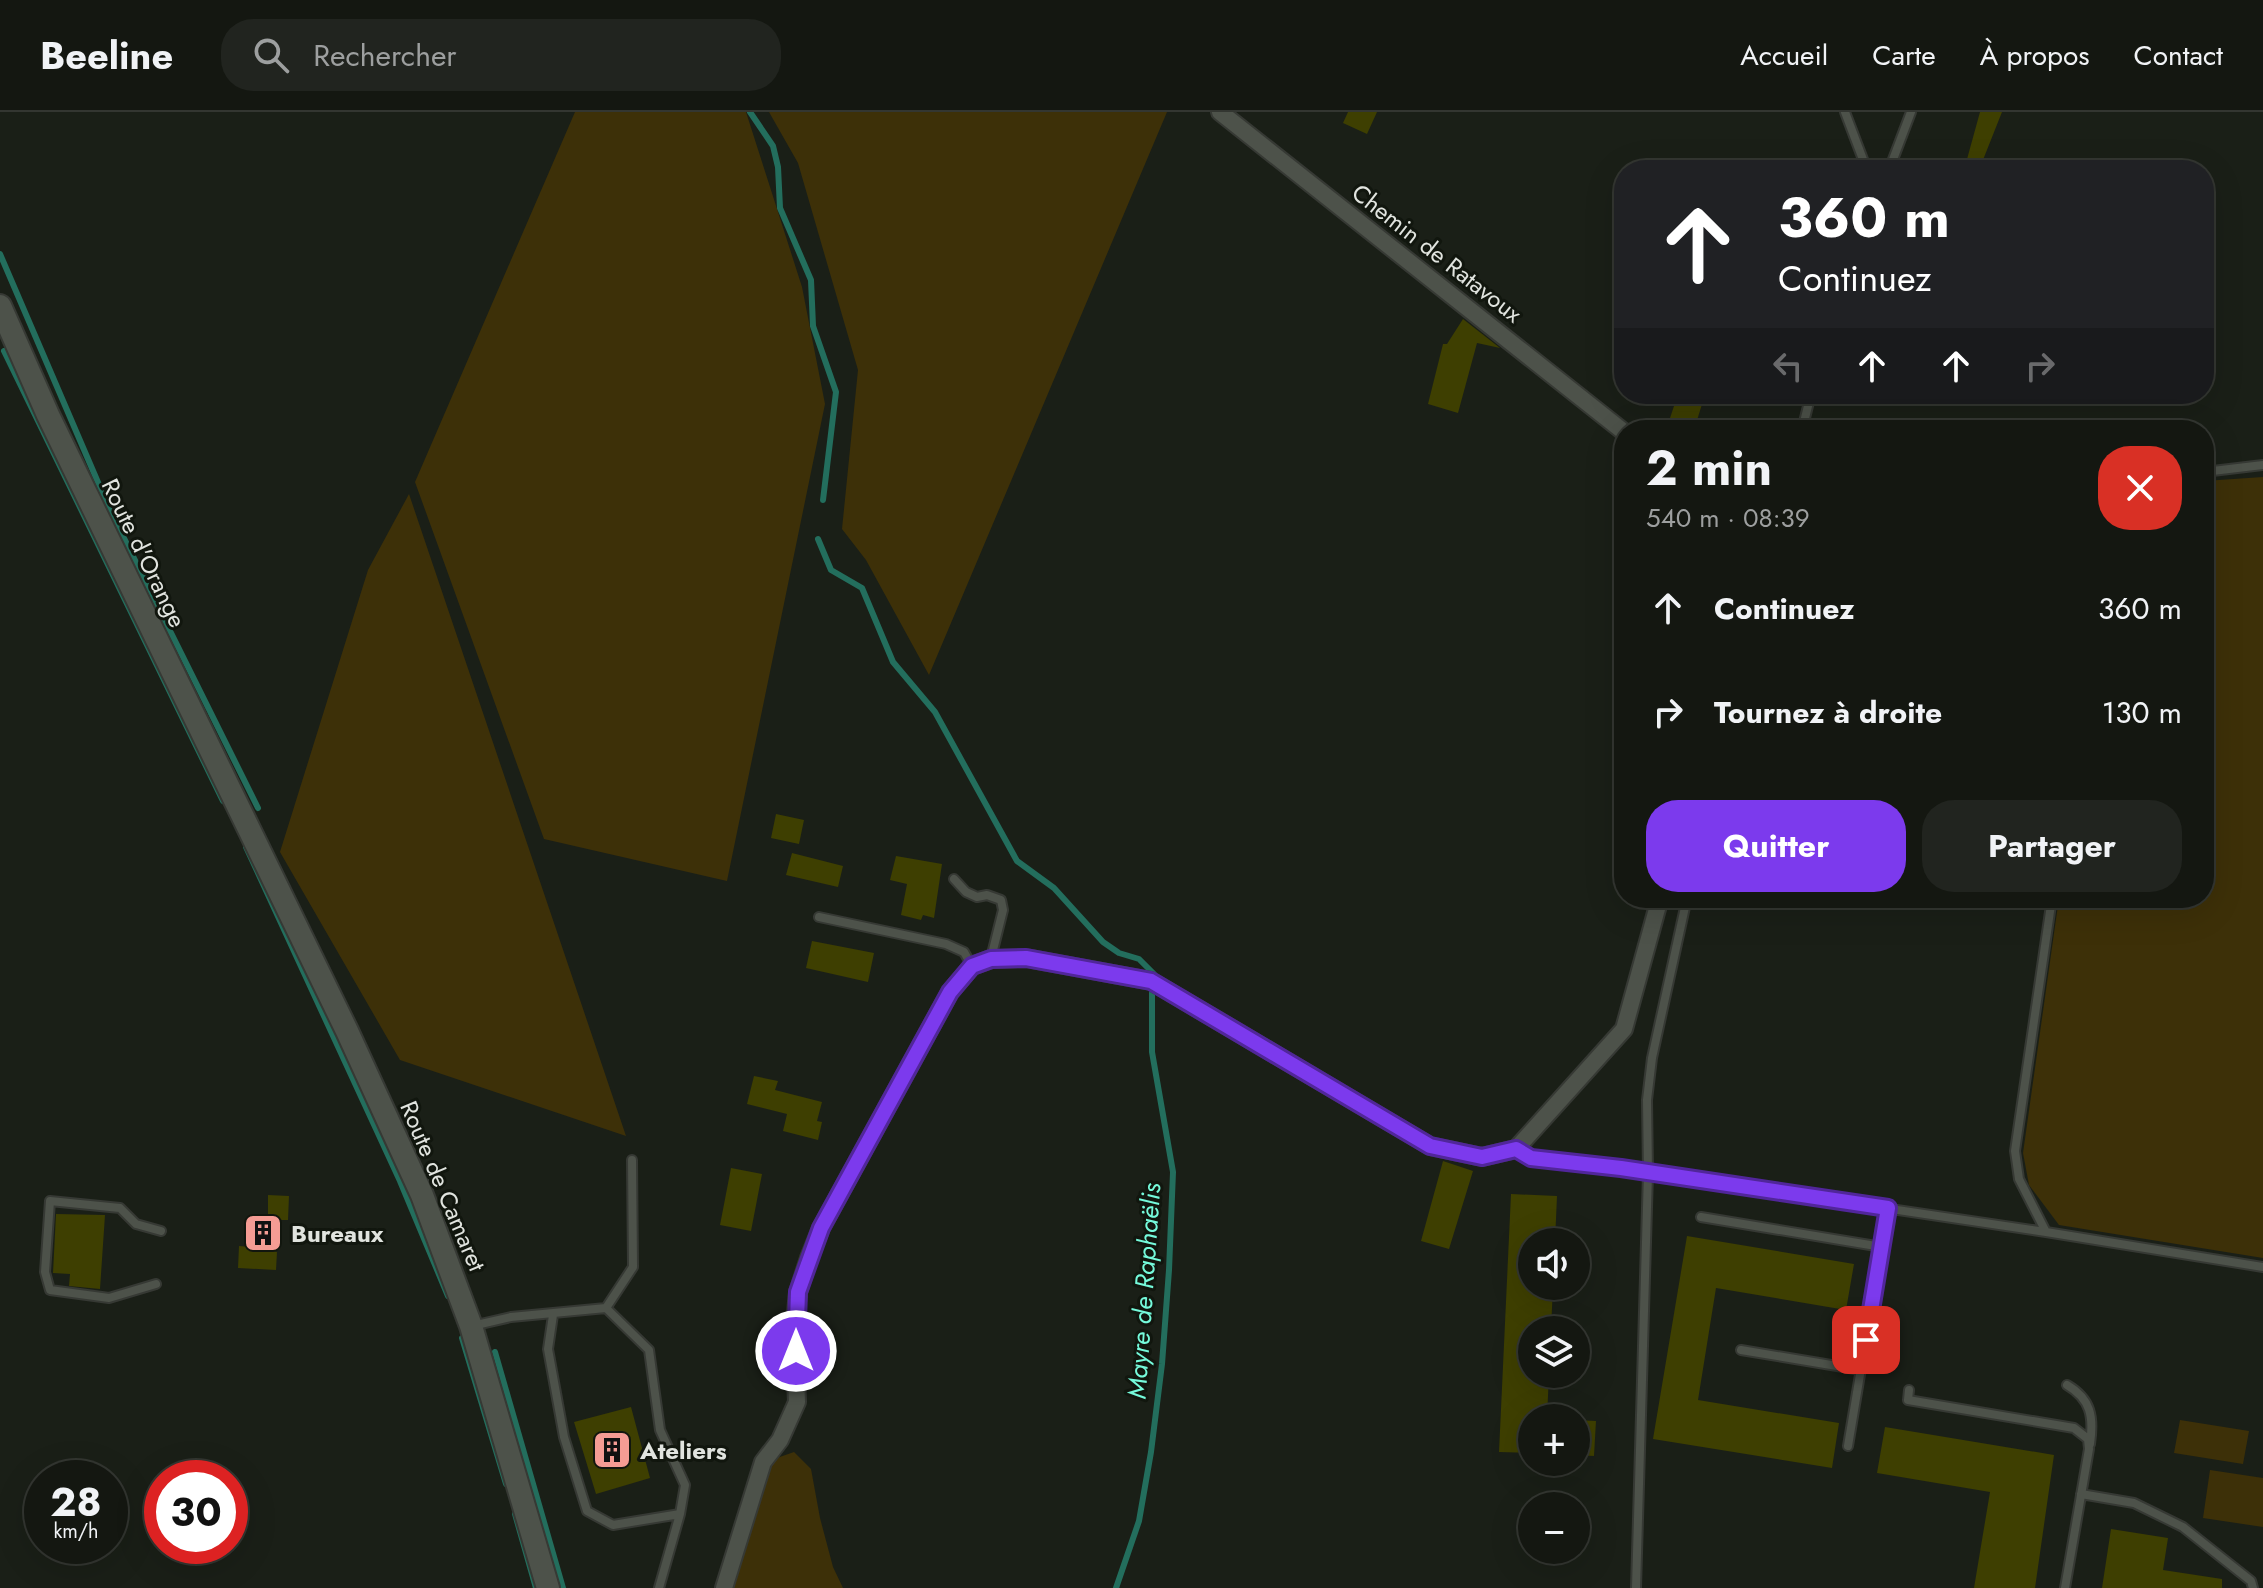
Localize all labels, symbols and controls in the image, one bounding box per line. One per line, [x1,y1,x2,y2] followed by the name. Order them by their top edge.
[221,19,781,91] search box
[40,28,173,83] text: Beeline
[249,33,293,77] icon: search
[313,34,457,77] text: Rechercher
[1740,35,1828,76] text: Accueil
[1872,35,1936,76] text: Carte
[1980,35,2090,76] text: À propos
[2134,35,2223,76] text: Contact
[1344,175,1530,331] street label: Chemin de Ratavoux
[1778,177,1950,258] text: 360 m
[1646,192,1750,296] icon: ahead
[1778,252,1932,304] text: Continuez
[1766,344,1810,388] icon: left
[1850,344,1894,388] icon: ahead
[1934,344,1978,388] icon: ahead
[2018,344,2062,388] icon: right
[1646,434,1772,503] text: 2 min
[2098,446,2182,530] button: close
[93,473,195,633] street label: Route d'Orange
[1646,499,1810,537] text: 540 m · 08:39
[1646,586,1690,630] icon: ahead
[1714,587,1855,630] text: Continuez
[2098,587,2182,630] text: 360 m
[1646,690,1690,734] icon: right
[1714,691,1942,734] text: Tournez à droite
[2102,691,2182,734] text: 130 m
[1646,800,1906,892] button: Quitter
[1922,800,2182,892] button: Partager
[391,1095,495,1277] street label: Route de Camaret
[1118,1181,1171,1400] water label: Mayre de Raphaëlis
[242,1212,284,1254] building icon: Bureaux
[291,1216,384,1251] place label: Bureaux
[1518,1228,1590,1564] map controls
[1518,1228,1590,1300] button: sound
[1832,1306,1900,1374] pin
[754,1309,838,1393] position arrow
[1518,1316,1590,1388] button: layers
[1844,1318,1888,1362] icon: arrive
[1518,1404,1590,1476] button: +
[591,1429,633,1471] building icon: Ateliers
[639,1433,727,1468] place label: Ateliers
[144,1460,248,1564] speed limit sign: 30
[50,1473,102,1531] text: 28
[1518,1492,1590,1564] button: −
[53,1517,99,1546] text: km/h

